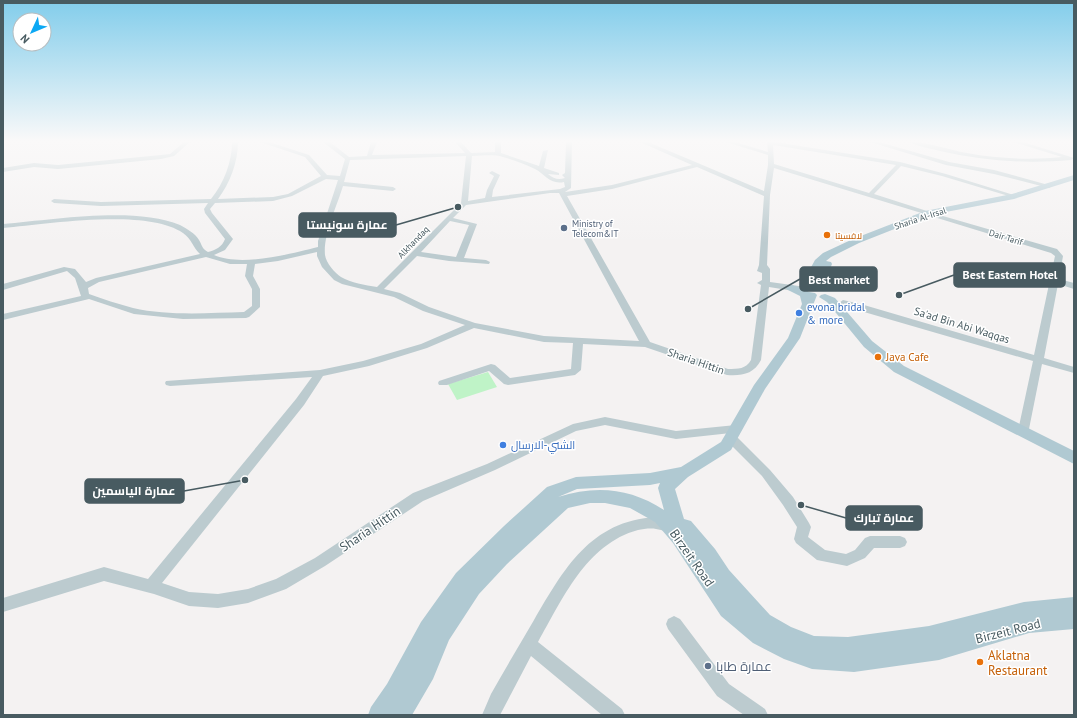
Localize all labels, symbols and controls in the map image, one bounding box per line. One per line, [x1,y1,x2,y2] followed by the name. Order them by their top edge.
[12,12,52,52] north arrow
[17,31,32,46] text: N
[893,204,948,232] street label: Sharia Al-Irsal
[299,213,396,237] callout: عمارة سونيستا
[306,217,388,233] text: عمارة سونيستا
[572,218,618,239] place label: Ministry of Telecom&IT
[395,223,431,260] street label: Alkhandaq
[559,223,569,233] marker: Ministry of Telecom&IT
[988,227,1025,248] street label: Dair Tarif
[822,230,832,240] marker: لافسيتا
[835,230,862,241] place label: لافسيتا
[954,263,1065,287] callout: Best Eastern Hotel
[800,267,877,291] callout: Best market
[963,267,1058,282] text: Best Eastern Hotel
[808,272,870,287] text: Best market
[807,300,866,327] place label: evona bridal & more
[912,304,1012,346] street label: Sa'ad Bin Abi Waqqas
[794,308,804,318] marker: evona bridal & more
[666,345,726,377] street label: Sharia Hittin
[885,350,929,364] place label: Java Cafe
[873,352,883,362] marker: Java Cafe
[511,438,575,454] place label: الشني-الارسال
[498,440,508,450] marker: الشني-الارسال
[85,479,184,503] callout: عمارة الياسمين
[93,483,175,499] text: عمارة الياسمين
[336,502,404,556] street label: Sharia Hittin
[846,506,922,530] callout: عمارة تبارك
[854,510,914,526] text: عمارة تبارك
[666,526,718,590] street label: Birzeit Road
[974,615,1042,647] street label: Birzeit Road
[988,647,1048,679] place label: Aklatna Restaurant
[975,657,985,667] marker: Aklatna Restaurant
[716,658,772,675] place label: عمارة طابا
[703,661,713,671] marker: عمارة طابا

